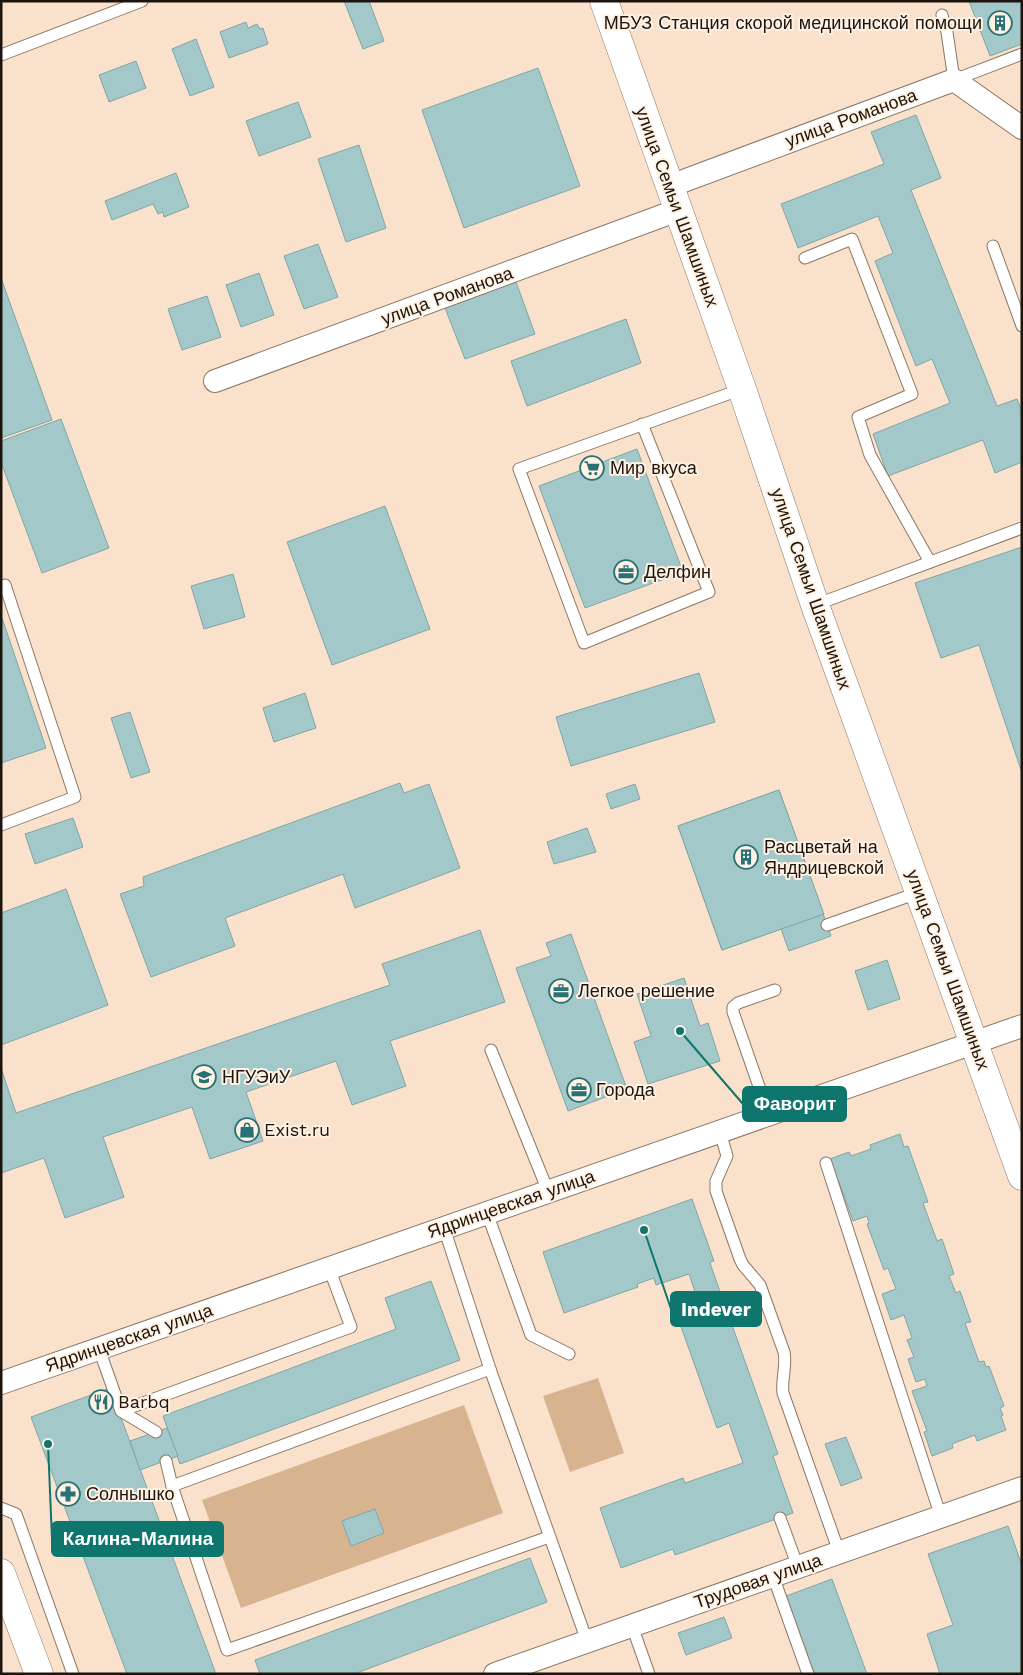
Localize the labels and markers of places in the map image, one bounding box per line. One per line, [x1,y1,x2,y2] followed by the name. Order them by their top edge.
[987,10,1013,36] building icon: МБУЗ Станция скорой медицинской помощи
[604,12,982,33] place label: МБУЗ Станция скорой медицинской помощи
[579,455,605,481] supermarket icon: Мир вкуса
[610,457,698,478] place label: Мир вкуса
[613,559,639,585] office icon: Делфин
[644,561,711,582] place label: Делфин
[764,836,884,878] place label: Расцветай на Яндрицевской
[733,844,759,870] building icon: Расцветай на Яндрицевской
[548,978,574,1004] office icon: Легкое решение
[578,980,715,1001] place label: Легкое решение
[191,1064,217,1090] school or university icon: НГУЭиУ
[222,1066,291,1087] place label: НГУЭиУ
[566,1077,592,1103] office icon: Города
[596,1079,656,1100] place label: Города
[743,1087,846,1121] callout: Фаворит
[234,1117,260,1143] shop icon: Exist.ru
[264,1119,330,1140] place label: Exist.ru
[671,1292,761,1326] callout: Indever
[88,1389,114,1415] restaurant icon: Barbq
[118,1391,170,1412] place label: Barbq
[55,1481,81,1507] pharmacy icon: Солнышко
[86,1483,175,1504] place label: Солнышко
[52,1522,223,1556] callout: Калина-Малина

